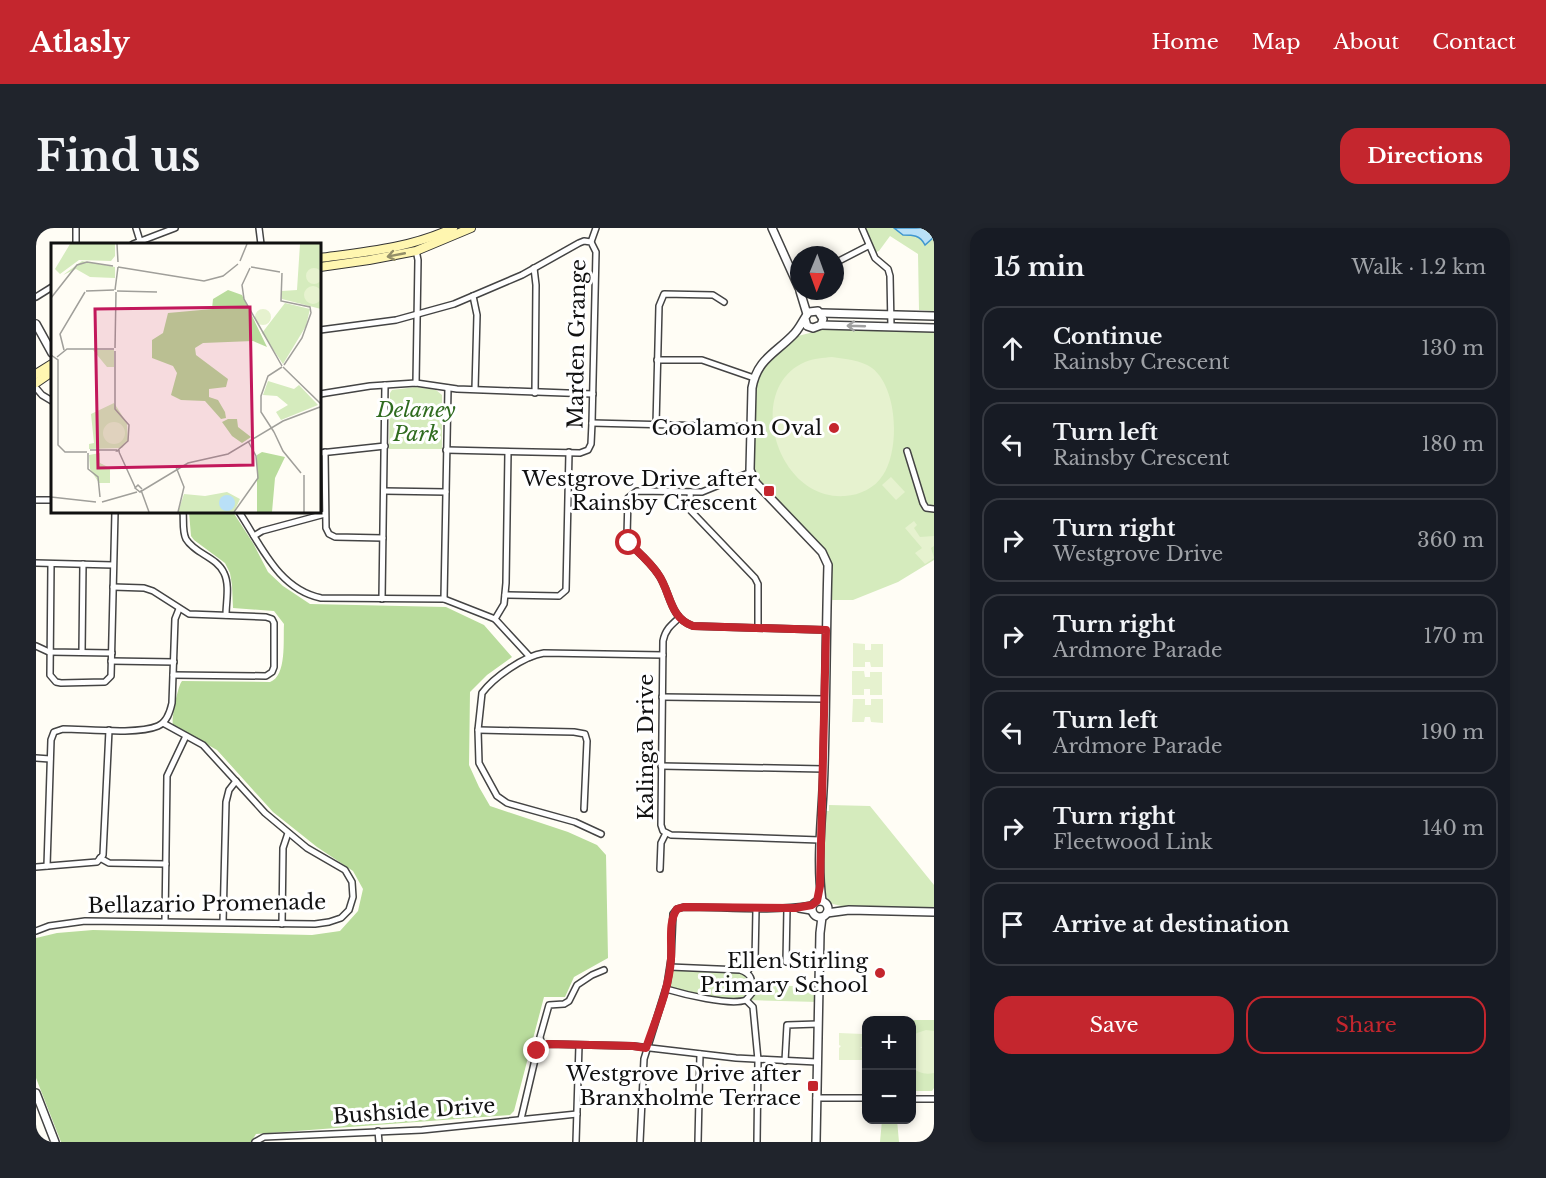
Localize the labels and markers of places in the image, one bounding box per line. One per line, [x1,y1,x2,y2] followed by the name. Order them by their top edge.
[652,415,822,441] place label: Coolamon Oval
[827,421,841,435] marker: Coolamon Oval
[521,466,757,516] place label: Westgrove Drive after Rainsby Crescent
[762,484,776,498] marker: Westgrove Drive after Rainsby Crescent
[700,948,868,998] place label: Ellen Stirling Primary School
[873,966,887,980] marker: Ellen Stirling Primary School
[565,1061,801,1111] place label: Westgrove Drive after Branxholme Terrace
[806,1079,820,1093] marker: Westgrove Drive after Branxholme Terrace

